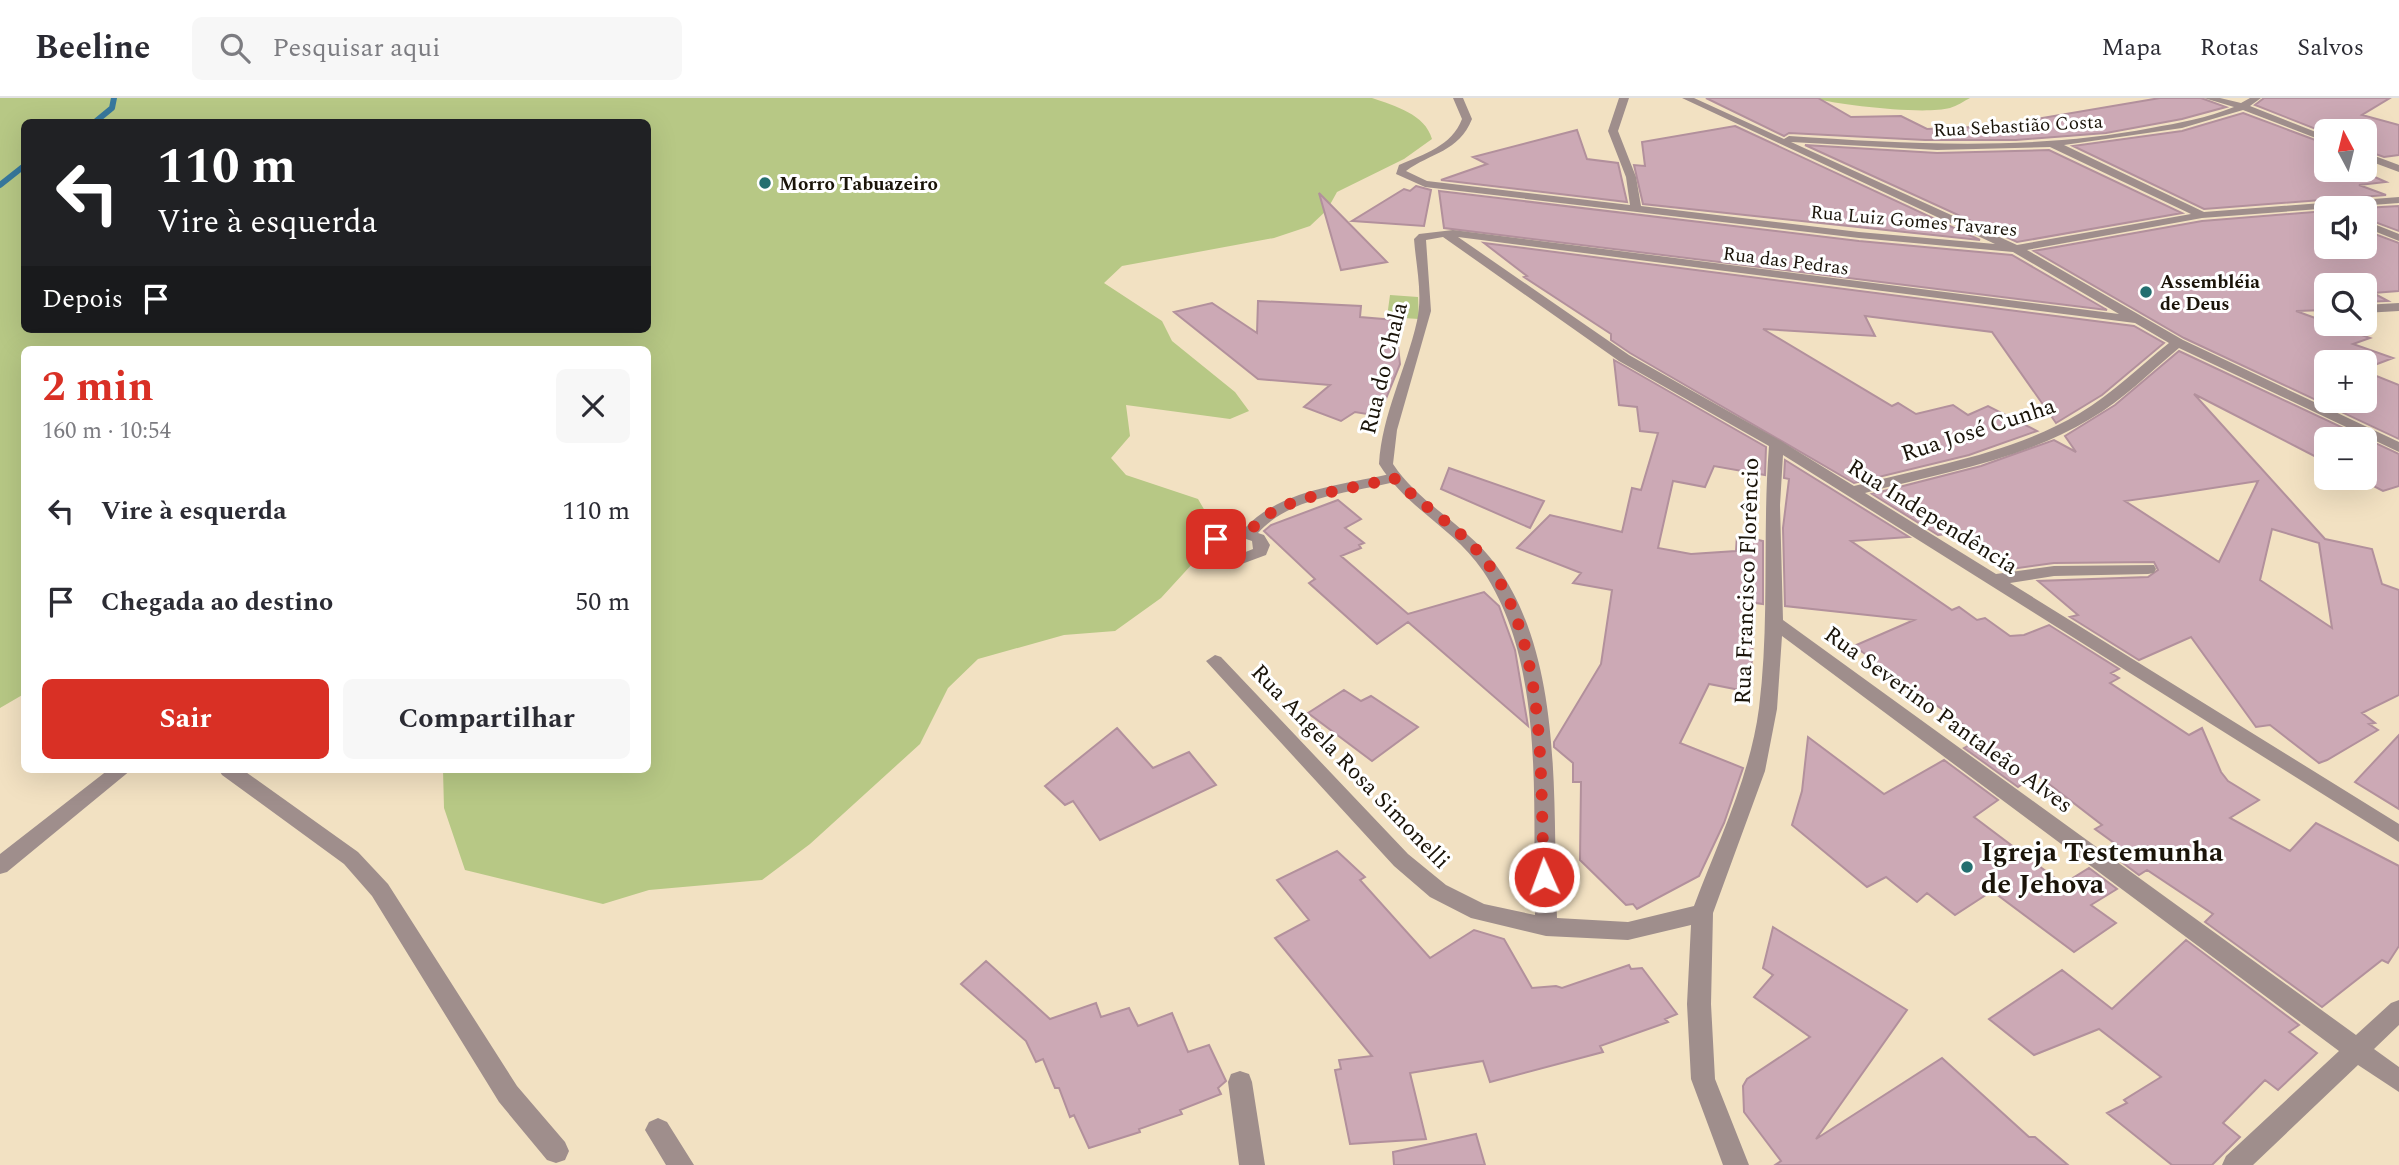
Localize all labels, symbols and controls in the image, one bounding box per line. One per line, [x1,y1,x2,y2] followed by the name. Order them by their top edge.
[192,17,682,80] search box
[35,23,150,73] text: Beeline
[272,28,440,68] text: Pesquisar aqui
[216,29,254,67] icon: search
[2102,30,2162,66] text: Mapa
[2200,30,2259,66] text: Rotas
[2297,30,2364,66] text: Salvos
[1932,108,2104,145] street label: Rua Sebastião Costa
[2314,119,2376,182] north arrow
[2314,119,2377,490] map controls
[157,130,296,205] text: 110 m
[42,147,133,238] icon: left
[779,170,938,199] place label: Morro Tabuazeiro
[757,175,773,191] marker: Morro Tabuazeiro
[2314,196,2377,259] button: sound
[157,198,377,247] text: Vire à esquerda
[1809,198,2019,245] street label: Rua Luiz Gomes Tavares
[1721,239,1851,284] street label: Rua das Pedras
[2160,268,2260,319] place label: Assembléia de Deus
[2314,273,2377,336] button: search
[42,279,123,319] text: Depois
[137,280,175,318] icon: arrive
[2138,284,2154,300] marker: Assembléia de Deus
[1351,299,1418,438] street label: Rua do Chala
[2314,350,2377,413] button: +
[42,356,154,419] text: 2 min
[556,369,630,443] button: close
[1897,389,2060,472] street label: Rua José Cunha
[42,414,171,449] text: 160 m · 10:54
[2314,427,2377,490] button: −
[1840,451,2025,584] street label: Rua Independência
[1726,457,1769,705] street label: Rua Francisco Florêncio
[101,491,287,531] text: Vire à esquerda
[562,491,630,531] text: 110 m
[42,492,80,530] icon: left
[1186,509,1246,569] pin
[1197,520,1235,558] icon: arrive
[101,582,333,622] text: Chegada ao destino
[575,582,630,622] text: 50 m
[42,583,80,621] icon: arrive
[1816,618,2080,823] street label: Rua Severino Pantaleão Alves
[1242,656,1458,878] street label: Rua Angela Rosa Simonelli
[42,679,329,759] button: Sair
[343,679,630,759] button: Compartilhar
[1981,831,2224,906] place label: Igreja Testemunha de Jehova
[1507,840,1581,914] position arrow
[1959,859,1975,875] marker: Igreja Testemunha de Jehova

